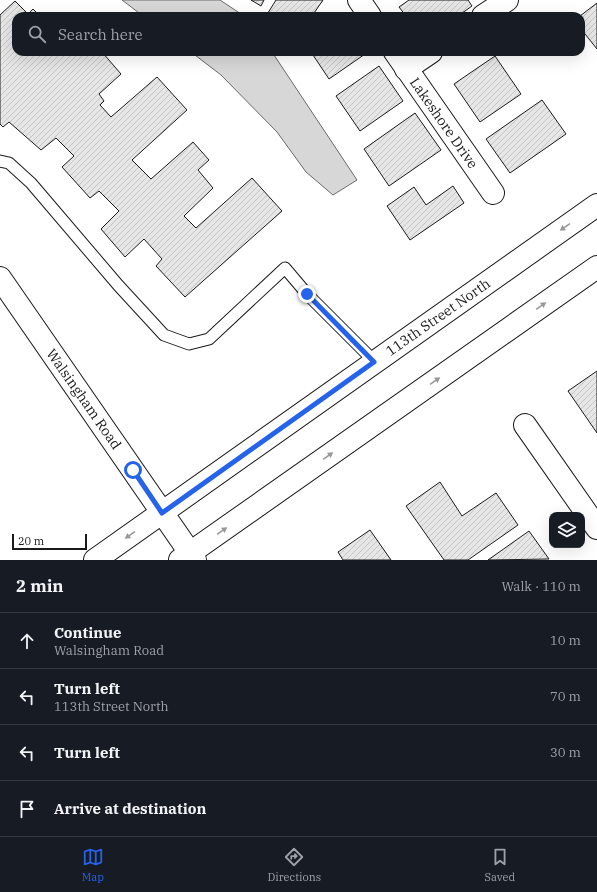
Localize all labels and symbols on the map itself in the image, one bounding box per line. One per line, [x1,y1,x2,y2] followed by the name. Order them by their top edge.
[406,74,482,172] street label: Lakeshore Drive
[560,223,570,231] one-way arrow
[382,274,494,360] street label: 113th Street North
[298,285,316,303] route end
[536,302,546,310] one-way arrow
[43,345,126,453] street label: Walsingham Road
[429,377,440,385] one-way arrow
[323,452,333,460] one-way arrow
[124,461,142,479] route start
[217,527,227,535] one-way arrow
[125,531,136,539] one-way arrow
[12,532,87,551] scale bar

